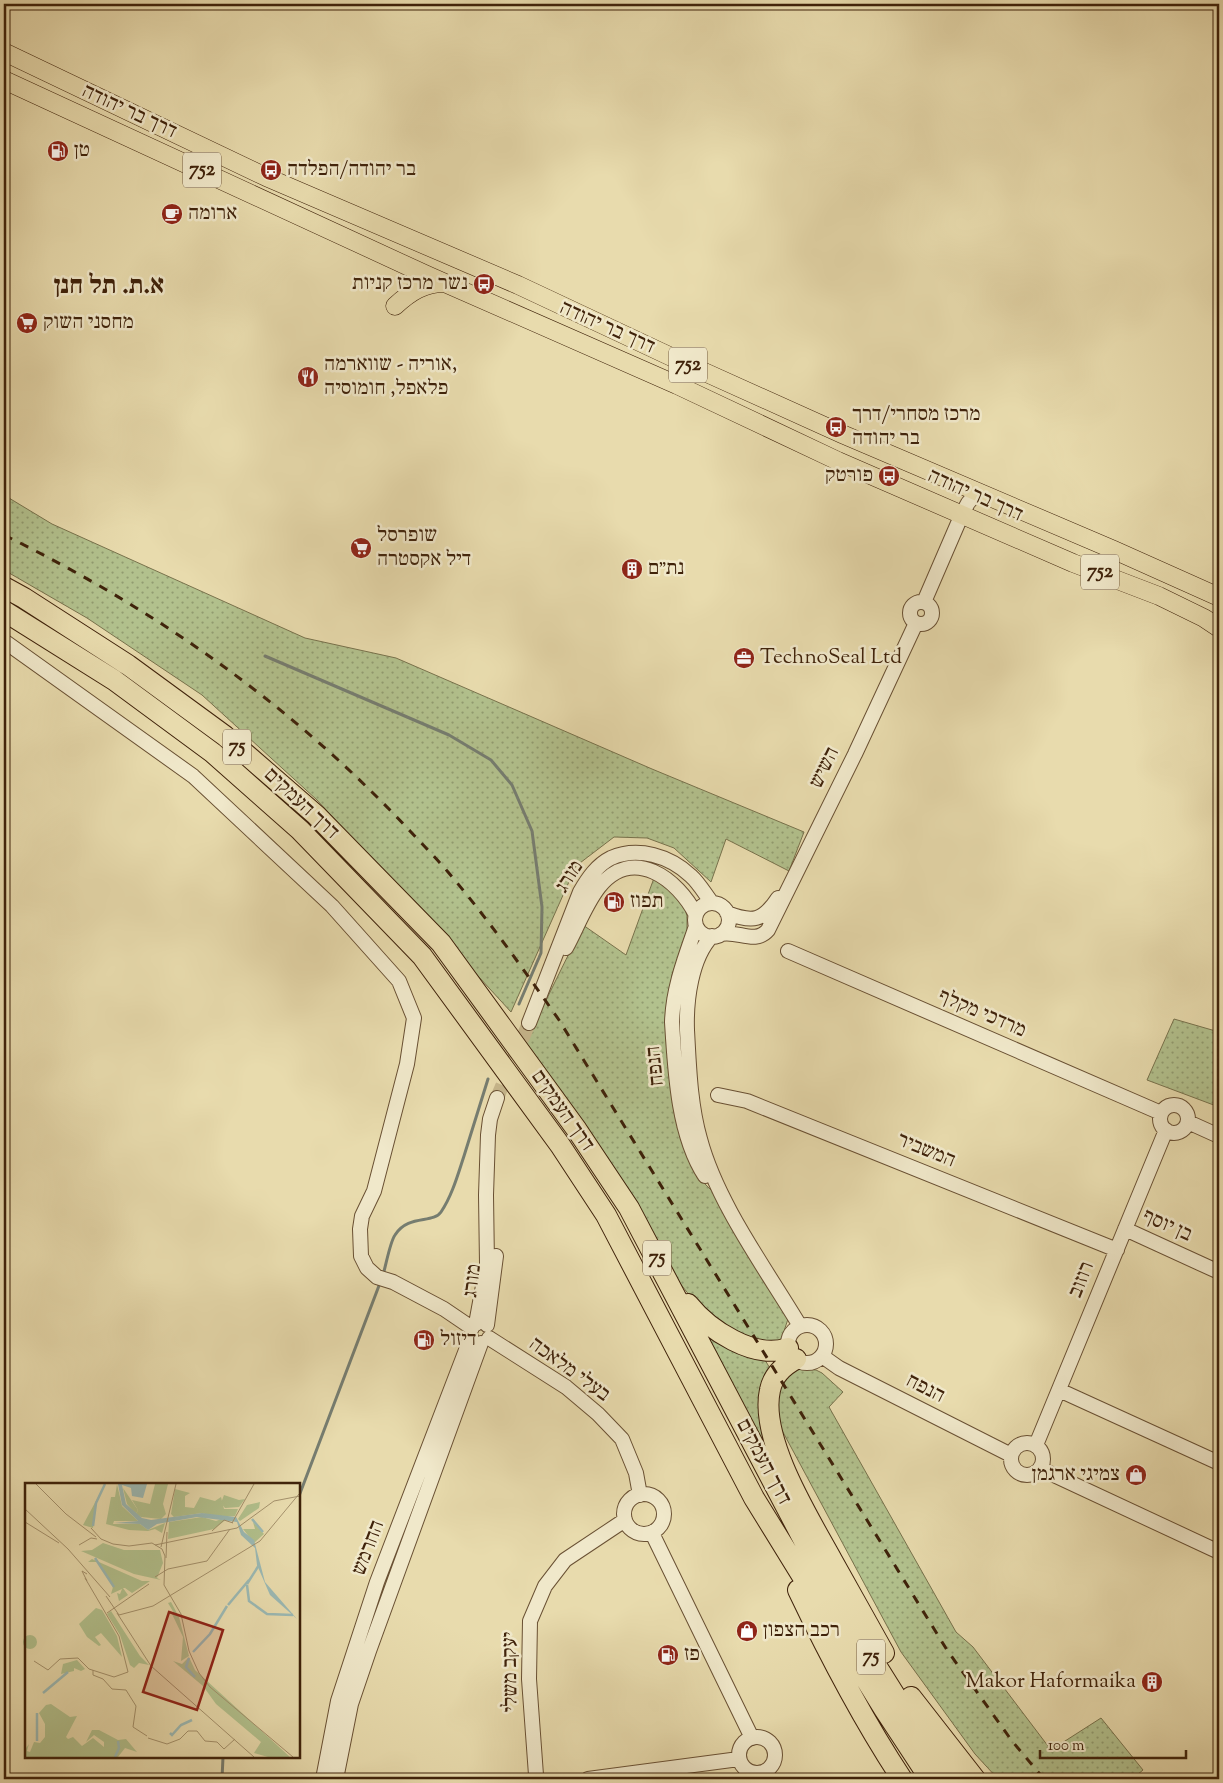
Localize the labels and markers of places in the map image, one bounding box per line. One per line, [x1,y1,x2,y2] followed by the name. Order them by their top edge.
[74,136,90,166] place label: טן
[46,139,70,163] fuel station icon: טן
[287,155,416,185] place label: בר יהודה/הפלדה
[259,158,283,182] bus stop icon: בר יהודה/הפלדה
[188,199,237,229] place label: ארומה
[160,202,184,226] cafe icon: ארומה
[352,269,468,299] place label: נשר מרכז קניות
[472,272,496,296] bus stop icon: נשר מרכז קניות
[43,308,134,338] place label: מחסני השוק
[15,311,39,335] supermarket icon: מחסני השוק
[324,350,457,404] place label: אוריה - שווארמה, פלאפל, חומוסיה
[296,365,320,389] restaurant icon: אוריה - שווארמה, פלאפל, חומוסיה
[852,400,981,454] place label: מרכז מסחרי/דרך בר יהודה
[824,415,848,439] bus stop icon: מרכז מסחרי/דרך בר יהודה
[825,461,873,491] place label: פורטק
[877,464,901,488] bus stop icon: פורטק
[377,521,471,575] place label: שופרסל דיל אקסטרה
[349,536,373,560] supermarket icon: שופרסל דיל אקסטרה
[648,554,684,584] place label: נת״ם
[620,557,644,581] building icon: נת״ם
[760,643,902,673] place label: TechnoSeal Ltd
[732,646,756,670] office icon: TechnoSeal Ltd
[630,887,664,917] place label: תפוז
[602,890,626,914] fuel station icon: תפוז
[440,1325,476,1355] place label: דיזול
[412,1328,436,1352] fuel station icon: דיזול
[1032,1460,1120,1490] place label: צמיגי ארגמן
[1124,1463,1148,1487] shop icon: צמיגי ארגמן
[763,1616,840,1646] place label: רכב הצפון
[735,1619,759,1643] shop icon: רכב הצפון
[684,1640,700,1670] place label: פז
[656,1643,680,1667] fuel station icon: פז
[966,1667,1136,1697] place label: Makor Haformaika
[1140,1670,1164,1694] building icon: Makor Haformaika

